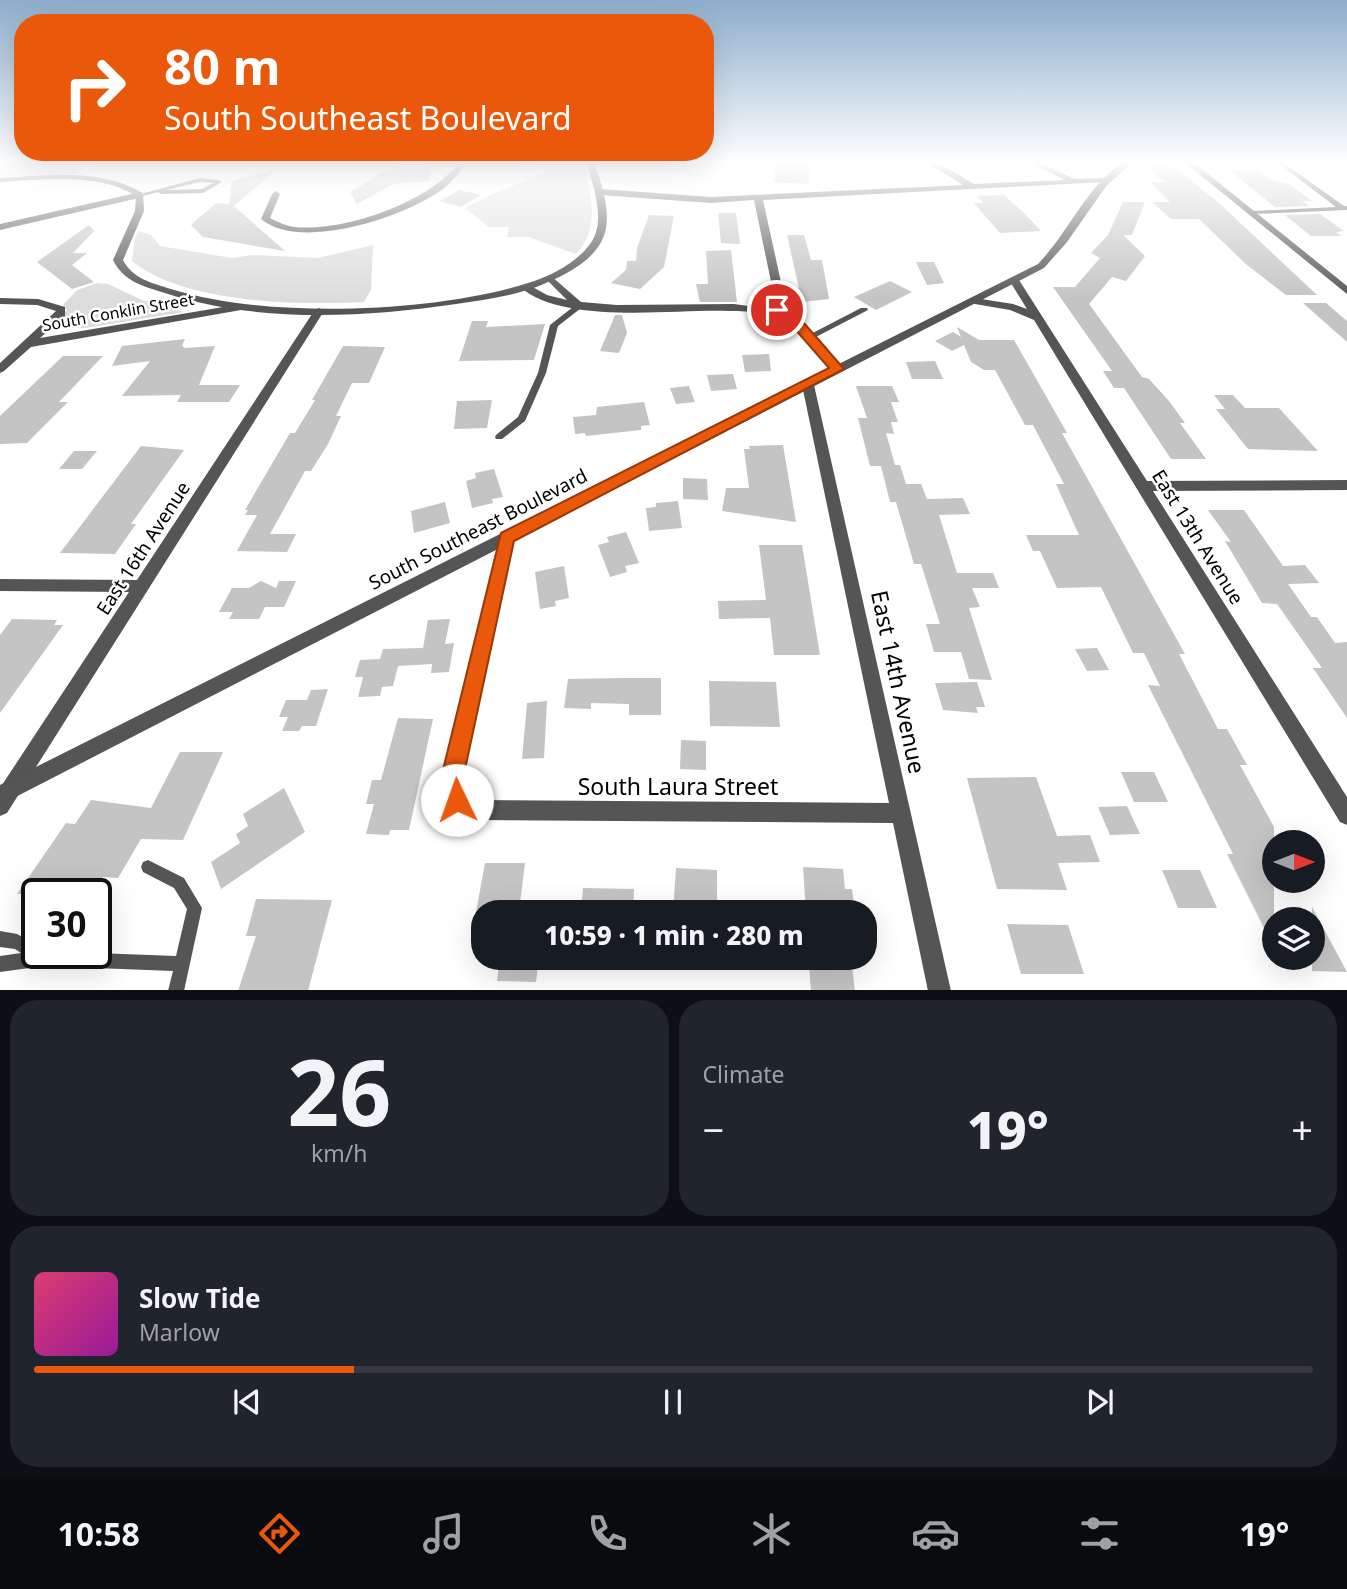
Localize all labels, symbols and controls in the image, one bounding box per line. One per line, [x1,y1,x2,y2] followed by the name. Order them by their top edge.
[164,33,281,99] text: 80 m
[49,42,140,133] icon: right
[164,96,572,139] text: South Southeast Boulevard
[747,280,807,340] pin
[41,288,196,336] street label: South Conklin Street
[758,291,796,329] icon: arrive
[364,462,592,596] street label: South Southeast Boulevard
[1146,465,1250,609] street label: East 13th Avenue
[90,476,196,620] street label: East 16th Avenue
[864,587,934,776] street label: East 14th Avenue
[420,763,494,837] position arrow
[578,770,778,802] street label: South Laura Street
[1262,830,1325,892] north arrow
[1262,830,1325,970] map controls
[21,878,112,969] speed limit sign: 30
[1262,907,1325,970] button: layers
[544,917,804,953] text: 10:59 · 1 min · 280 m
[287,1029,391,1153] text: 26
[703,1058,785,1090] text: Climate
[967,1093,1049,1164] text: 19°
[703,1103,724,1155] text: −
[1291,1103,1313,1155] text: +
[311,1137,368,1169] text: km/h
[139,1280,261,1316] text: Slow Tide
[139,1316,220,1348] text: Marlow
[228,1383,266,1421] icon: previous
[654,1383,692,1421] icon: pause
[1081,1383,1119,1421] icon: next
[255,1509,304,1558] icon: directions
[419,1509,468,1558] icon: music
[583,1509,632,1558] icon: phone
[747,1509,796,1558] icon: climate
[911,1509,960,1558] icon: car
[1075,1509,1124,1558] icon: filters
[58,1512,140,1555] text: 10:58
[1239,1512,1289,1555] text: 19°

